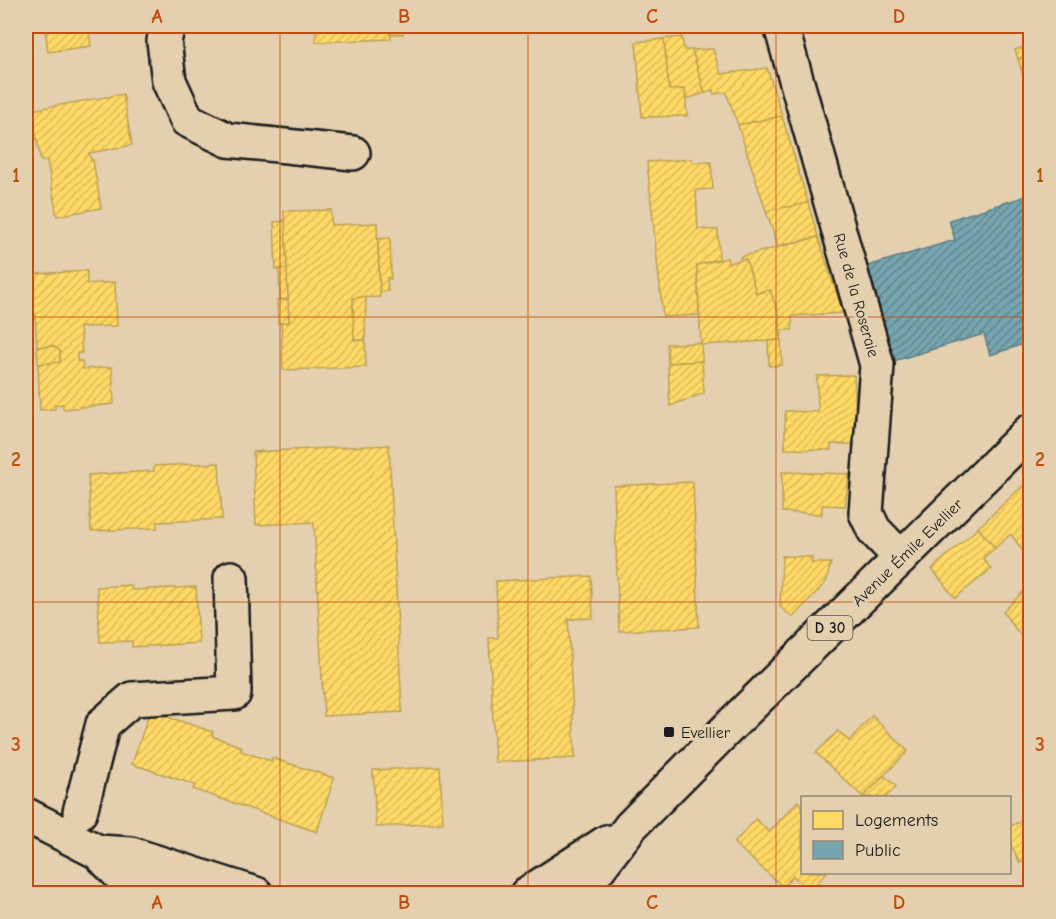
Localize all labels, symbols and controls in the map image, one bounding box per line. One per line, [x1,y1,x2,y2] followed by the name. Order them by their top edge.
[151,5,163,28] text: A
[398,5,410,28] text: B
[646,5,658,28] text: C
[893,5,905,28] text: D
[12,164,20,187] text: 1
[1036,164,1044,187] text: 1
[830,231,882,359] street label: Rue de la Roseraie
[11,448,21,471] text: 2
[1035,448,1045,471] text: 2
[848,494,967,610] street label: Avenue Émile Evellier
[808,616,852,640] road number: D 30
[681,724,731,742] place label: Evellier
[662,725,676,739] marker: Evellier
[11,733,21,756] text: 3
[1035,733,1045,756] text: 3
[801,796,1011,874] legend
[855,810,938,831] text: Logements
[855,840,901,861] text: Public
[151,891,163,914] text: A
[398,891,410,914] text: B
[646,891,658,914] text: C
[893,891,905,914] text: D

